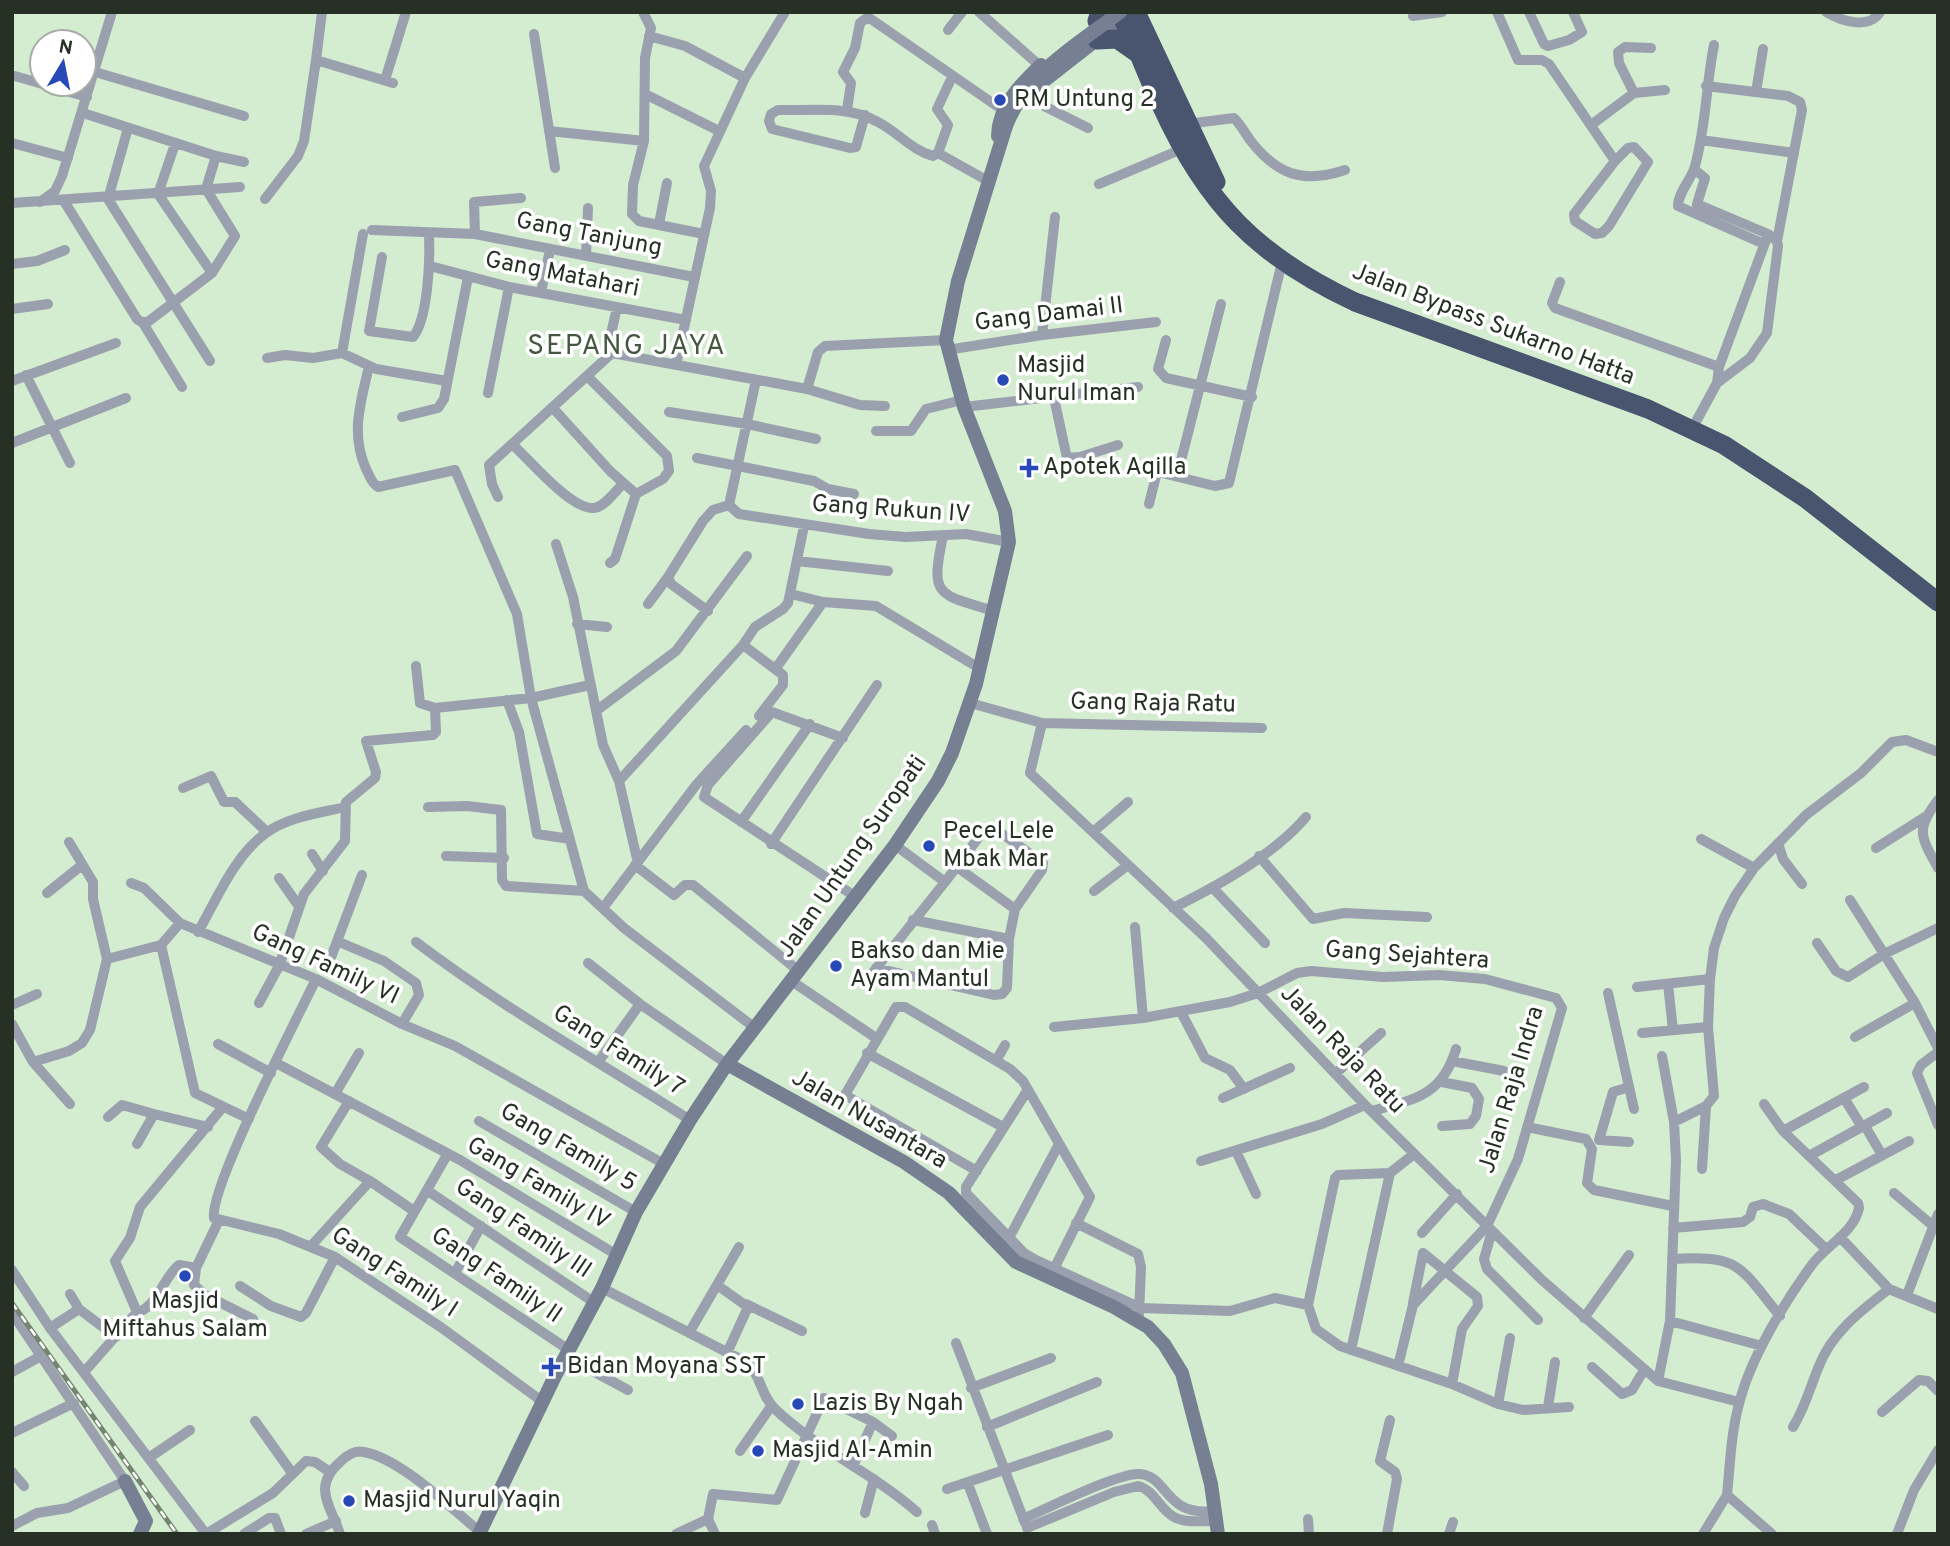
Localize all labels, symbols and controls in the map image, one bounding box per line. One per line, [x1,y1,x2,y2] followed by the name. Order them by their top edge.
[28,28,98,98] north arrow
[57,35,74,61] text: N
[1014,85,1154,115] place label: RM Untung 2
[992,92,1008,108] marker: RM Untung 2
[513,206,665,264] street label: Gang Tanjung
[482,245,642,305] street label: Gang Matahari
[1347,257,1639,393] street label: Jalan Bypass Sukarno Hatta
[973,291,1125,339] street label: Gang Damai II
[527,329,727,365] district label: SEPANG JAYA
[1017,351,1136,409] place label: Masjid Nurul Iman
[995,372,1011,388] marker: Masjid Nurul Iman
[1043,453,1186,483] place label: Apotek Aqilla
[1021,460,1037,476] marker: Apotek Aqilla
[811,489,971,531] street label: Gang Rukun IV
[1070,688,1236,720] street label: Gang Raja Ratu
[772,750,934,964] street label: Jalan Untung Suropati
[943,817,1054,875] place label: Pecel Lele Mbak Mar
[921,838,937,854] marker: Pecel Lele Mbak Mar
[246,918,404,1012] street label: Gang Family VI
[1324,935,1490,977] street label: Gang Sejahtera
[850,937,1005,995] place label: Bakso dan Mie Ayam Mantul
[828,958,844,974] marker: Bakso dan Mie Ayam Mantul
[1273,979,1411,1121] street label: Jalan Raja Ratu
[547,999,689,1103] street label: Gang Family 7
[1472,1003,1552,1177] street label: Jalan Raja Indra
[786,1063,952,1177] street label: Jalan Nusantara
[494,1097,642,1199] street label: Gang Family 5
[461,1131,615,1237] street label: Gang Family IV
[449,1173,597,1285] street label: Gang Family III
[325,1221,463,1325] street label: Gang Family I
[425,1222,567,1330] street label: Gang Family II
[177,1268,193,1284] marker: Masjid Miftahus Salam
[102,1287,268,1345] place label: Masjid Miftahus Salam
[567,1352,766,1382] place label: Bidan Moyana SST
[541,1357,561,1377] marker: Bidan Moyana SST
[812,1389,963,1419] place label: Lazis By Ngah
[790,1396,806,1412] marker: Lazis By Ngah
[772,1436,933,1466] place label: Masjid Al-Amin
[750,1443,766,1459] marker: Masjid Al-Amin
[363,1486,561,1516] place label: Masjid Nurul Yaqin
[341,1493,357,1509] marker: Masjid Nurul Yaqin

